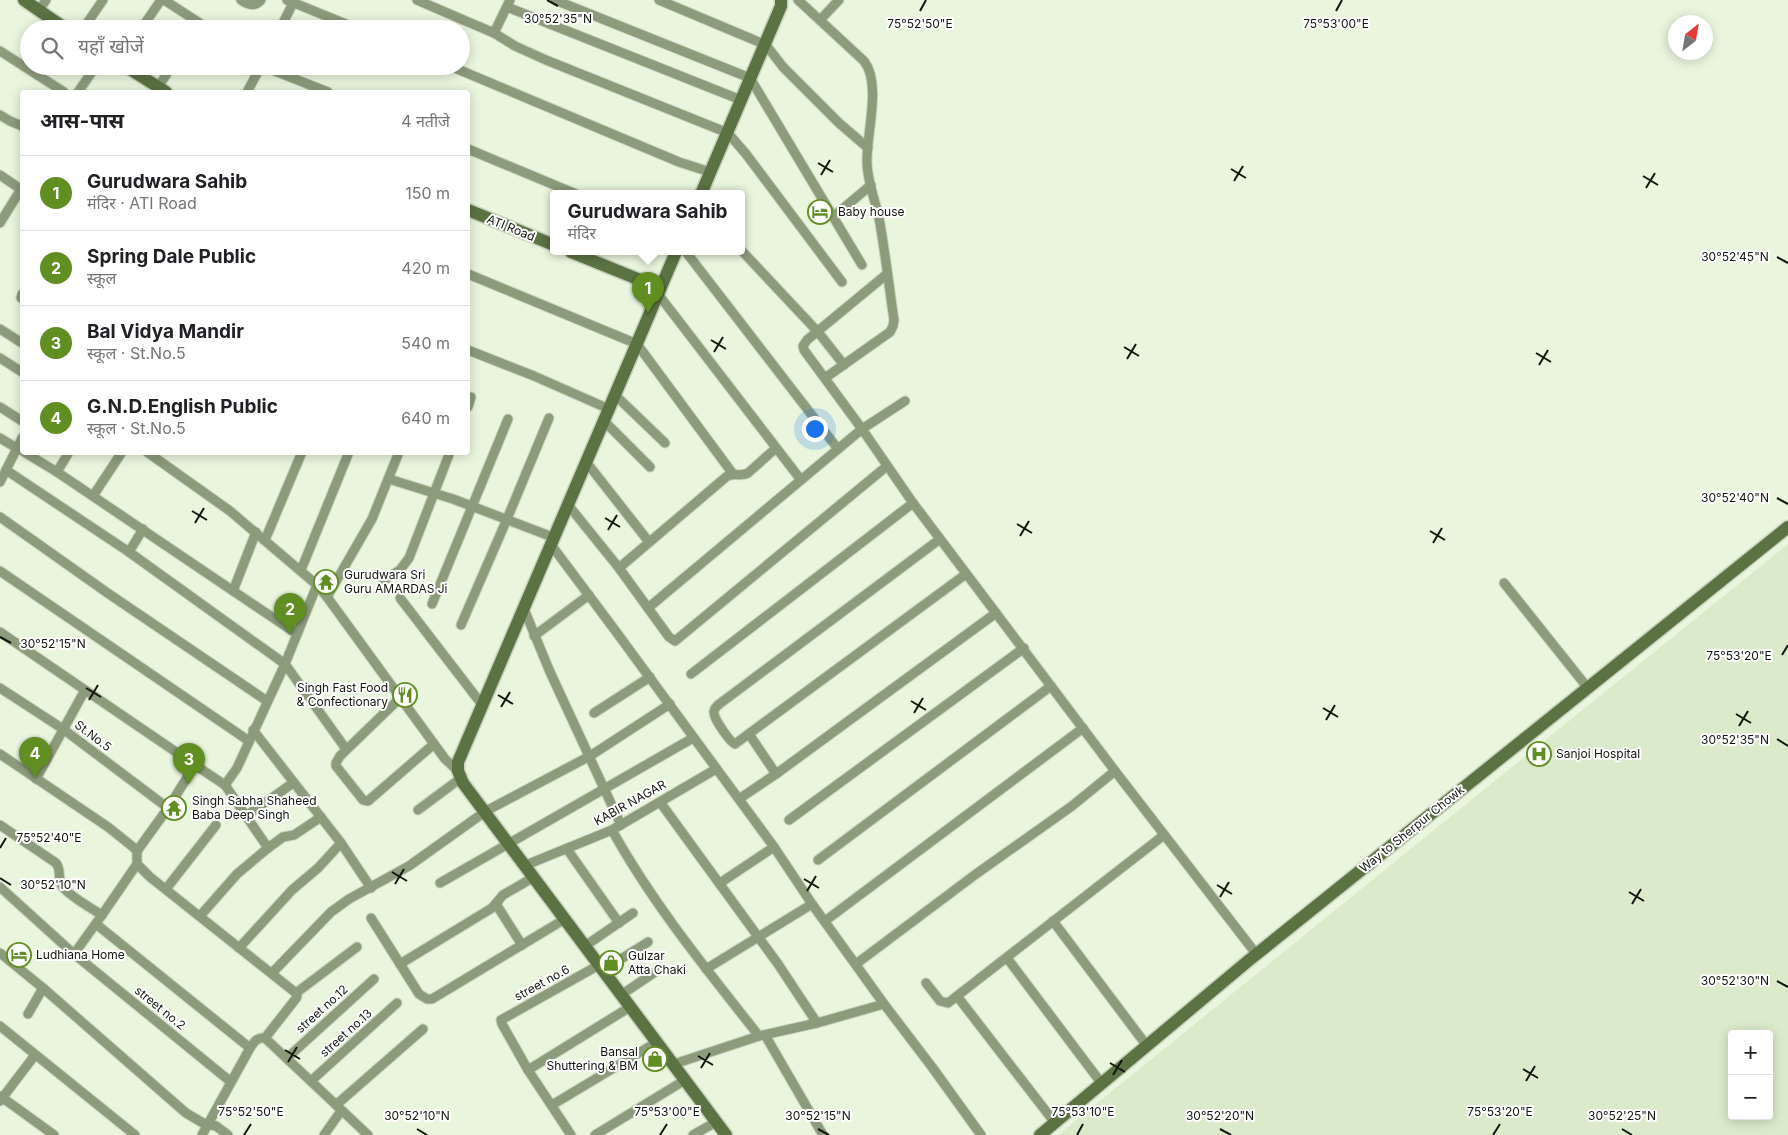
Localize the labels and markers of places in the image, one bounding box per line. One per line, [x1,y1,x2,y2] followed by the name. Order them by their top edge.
[807,199,833,225] hotel icon: Baby house
[838,204,905,219] place label: Baby house
[632,272,664,313] pin: 1
[344,567,448,596] place label: Gurudwara Sri Guru AMARDAS Ji
[313,569,339,595] temple icon: Gurudwara Sri Guru AMARDAS Ji
[274,593,306,634] pin: 2
[297,680,388,709] place label: Singh Fast Food & Confectionary
[392,682,418,708] restaurant icon: Singh Fast Food & Confectionary
[19,737,51,778] pin: 4
[1526,741,1552,767] hospital icon: Sanjoi Hospital
[173,743,205,784] pin: 3
[1556,746,1640,761] place label: Sanjoi Hospital
[192,793,317,822] place label: Singh Sabha Shaheed Baba Deep Singh
[161,795,187,821] temple icon: Singh Sabha Shaheed Baba Deep Singh
[6,942,32,968] hotel icon: Ludhiana Home
[36,947,125,962] place label: Ludhiana Home
[628,948,686,977] place label: Gulzar Atta Chaki
[598,950,624,976] shop icon: Gulzar Atta Chaki
[546,1044,638,1073] place label: Bansal Shuttering & BM
[642,1046,668,1072] shop icon: Bansal Shuttering & BM

